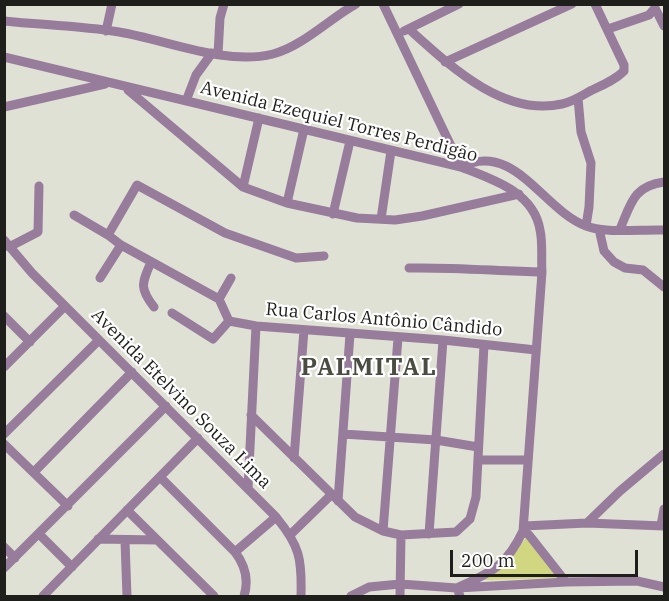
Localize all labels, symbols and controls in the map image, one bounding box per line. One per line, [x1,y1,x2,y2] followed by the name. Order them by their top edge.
[198,77,480,167] street label: Avenida Ezequiel Torres Perdigão
[265,299,503,341] street label: Rua Carlos Antônio Cândido
[87,305,275,493] street label: Avenida Etelvino Souza Lima
[301,354,437,382] district label: PALMITAL
[453,538,640,576] scale bar
[461,549,515,572] text: 200 m

